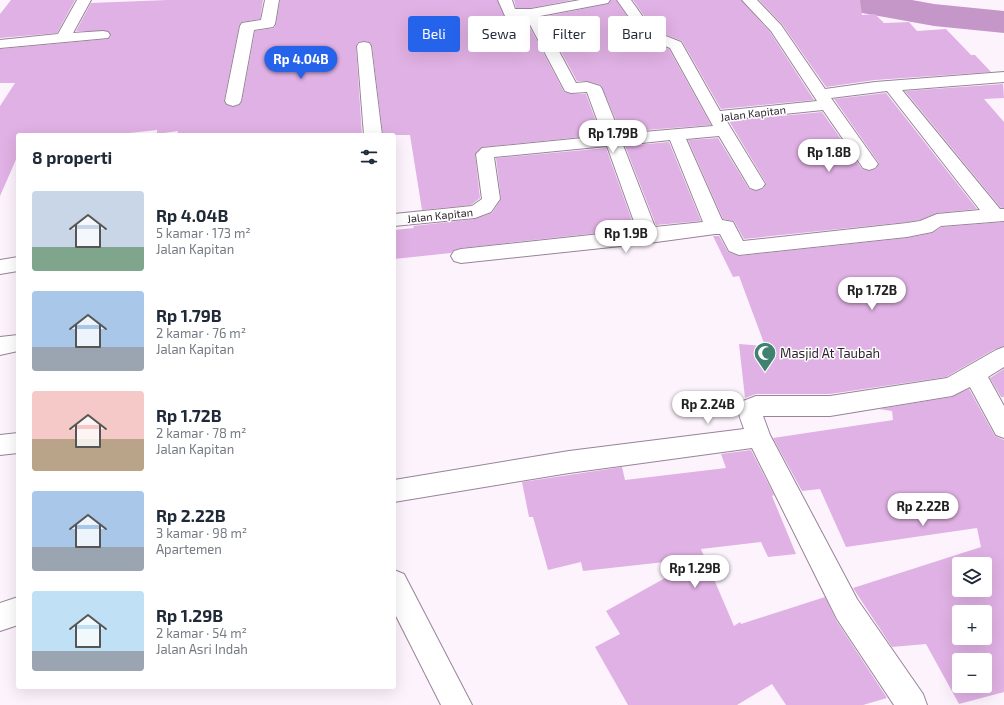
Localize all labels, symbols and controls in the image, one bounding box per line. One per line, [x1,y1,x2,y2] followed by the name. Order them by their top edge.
[408,16,460,52] chip: Beli
[468,16,530,52] chip: Sewa
[538,16,600,52] chip: Filter
[608,16,666,52] chip: Baru
[260,46,342,80] pin: Rp 4.04B
[273,51,329,67] text: Rp 4.04B
[719,103,787,123] street label: Jalan Kapitan
[572,120,654,154] pin: Rp 1.79B
[588,125,638,141] text: Rp 1.79B
[792,139,866,173] pin: Rp 1.8B
[807,144,851,160] text: Rp 1.8B
[358,146,380,168] icon: filters
[32,147,112,167] text: 8 properti
[156,205,228,225] text: Rp 4.04B
[406,205,474,225] street label: Jalan Kapitan
[64,207,112,255] icon: home
[589,220,663,254] pin: Rp 1.9B
[156,225,251,241] text: 5 kamar · 173 m²
[604,225,648,241] text: Rp 1.9B
[156,241,234,257] text: Jalan Kapitan
[831,277,913,311] pin: Rp 1.72B
[847,282,897,298] text: Rp 1.72B
[156,305,222,325] text: Rp 1.79B
[64,307,112,355] icon: home
[156,325,246,341] text: 2 kamar · 76 m²
[752,340,778,373] mosque icon: Masjid At Taubah
[156,341,234,357] text: Jalan Kapitan
[780,345,880,361] place label: Masjid At Taubah
[667,391,749,425] pin: Rp 2.24B
[681,396,735,412] text: Rp 2.24B
[156,405,222,425] text: Rp 1.72B
[64,407,112,455] icon: home
[156,425,247,441] text: 2 kamar · 78 m²
[156,441,234,457] text: Jalan Kapitan
[882,493,964,527] pin: Rp 2.22B
[896,498,950,514] text: Rp 2.22B
[156,505,226,525] text: Rp 2.22B
[64,507,112,555] icon: home
[156,525,247,541] text: 3 kamar · 98 m²
[156,541,222,557] text: Apartemen
[654,555,736,589] pin: Rp 1.29B
[952,557,992,693] map controls
[952,557,992,597] button: layers
[669,560,721,576] text: Rp 1.29B
[156,605,223,625] text: Rp 1.29B
[952,605,992,645] button: +
[64,607,112,655] icon: home
[156,625,247,641] text: 2 kamar · 54 m²
[156,641,248,657] text: Jalan Asri Indah
[952,653,992,693] button: −

